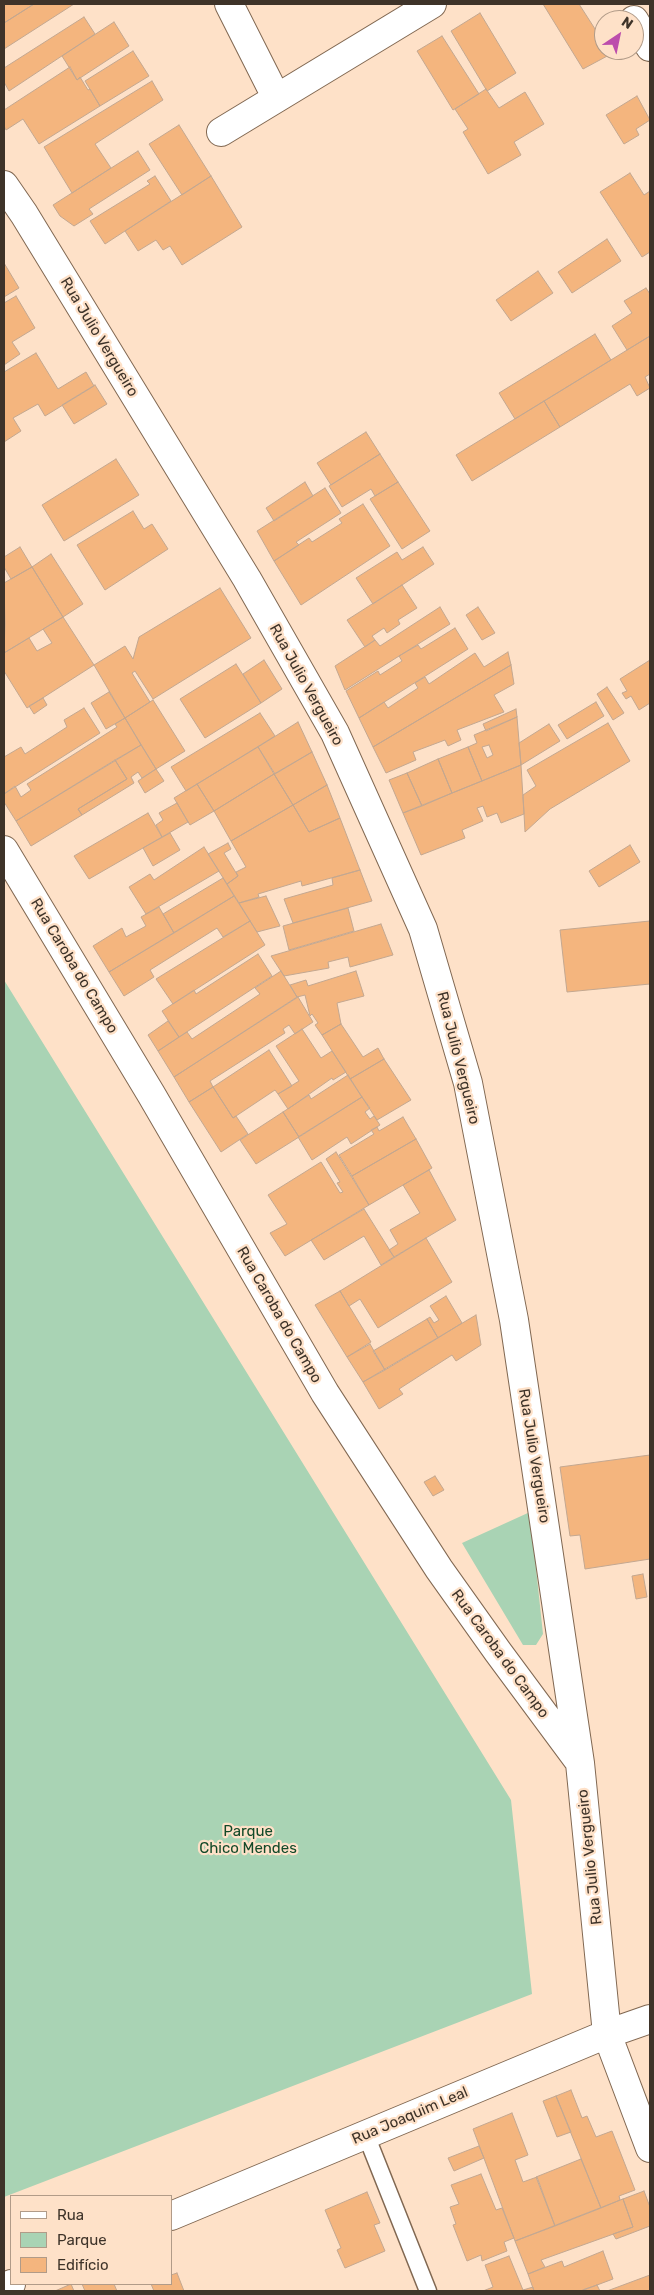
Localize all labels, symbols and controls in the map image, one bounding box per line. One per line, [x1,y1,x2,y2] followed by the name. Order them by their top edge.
[594,10,644,60] north arrow
[618,13,636,33] text: N
[56,274,142,400] street label: Rua Julio Vergueiro
[265,621,347,749] street label: Rua Julio Vergueiro
[27,895,121,1037] street label: Rua Caroba do Campo
[433,990,483,1126] street label: Rua Julio Vergueiro
[233,1244,325,1386] street label: Rua Caroba do Campo
[514,1387,554,1525] street label: Rua Julio Vergueiro
[447,1586,553,1722] street label: Rua Caroba do Campo
[574,1788,606,1926] street label: Rua Julio Vergueiro
[199,1823,297,1858] park label: Parque Chico Mendes
[349,2083,471,2149] street label: Rua Joaquim Leal
[10,2195,172,2285] legend
[57,2206,84,2224] text: Rua
[57,2231,107,2249] text: Parque
[57,2256,109,2274] text: Edifício

